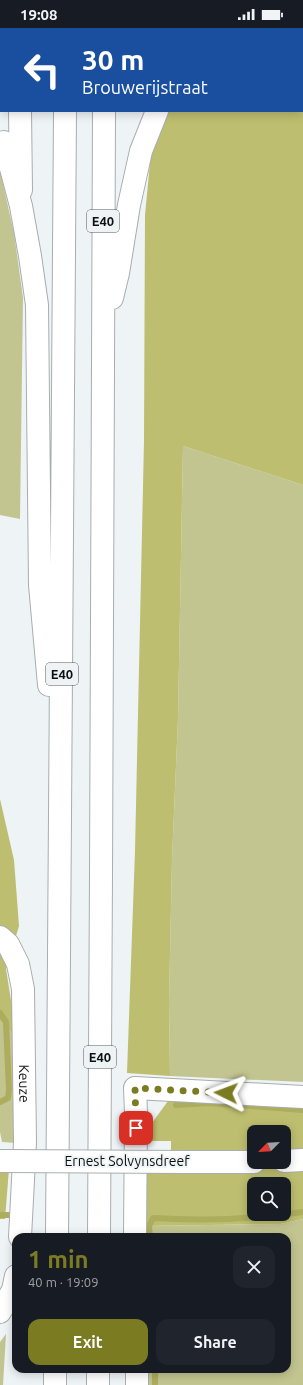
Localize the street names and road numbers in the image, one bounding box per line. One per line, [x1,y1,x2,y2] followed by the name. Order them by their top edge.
[87,210,119,232] road number: E40
[46,663,78,685] road number: E40
[84,1046,116,1068] road number: E40
[16,1064,32,1103] street label: Keuze
[64,1153,190,1169] street label: Ernest Solvynsdreef

